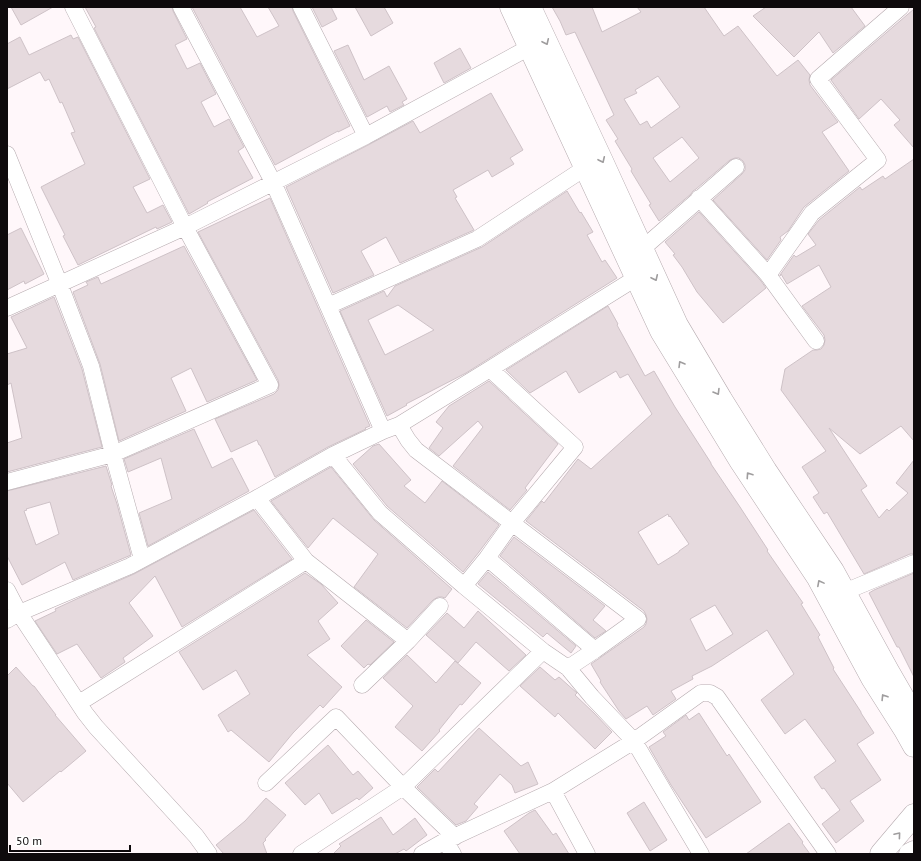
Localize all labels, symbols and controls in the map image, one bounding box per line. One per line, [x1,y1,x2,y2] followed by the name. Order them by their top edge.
[541,38,549,46] one-way arrow
[597,156,605,163] one-way arrow
[650,274,658,282] one-way arrow
[678,361,685,368] one-way arrow
[713,388,720,395] one-way arrow
[747,472,754,479] one-way arrow
[818,580,825,587] one-way arrow
[881,694,889,701] one-way arrow
[10,827,130,853] scale bar
[893,832,900,839] one-way arrow
[16,833,42,848] text: 50 m

